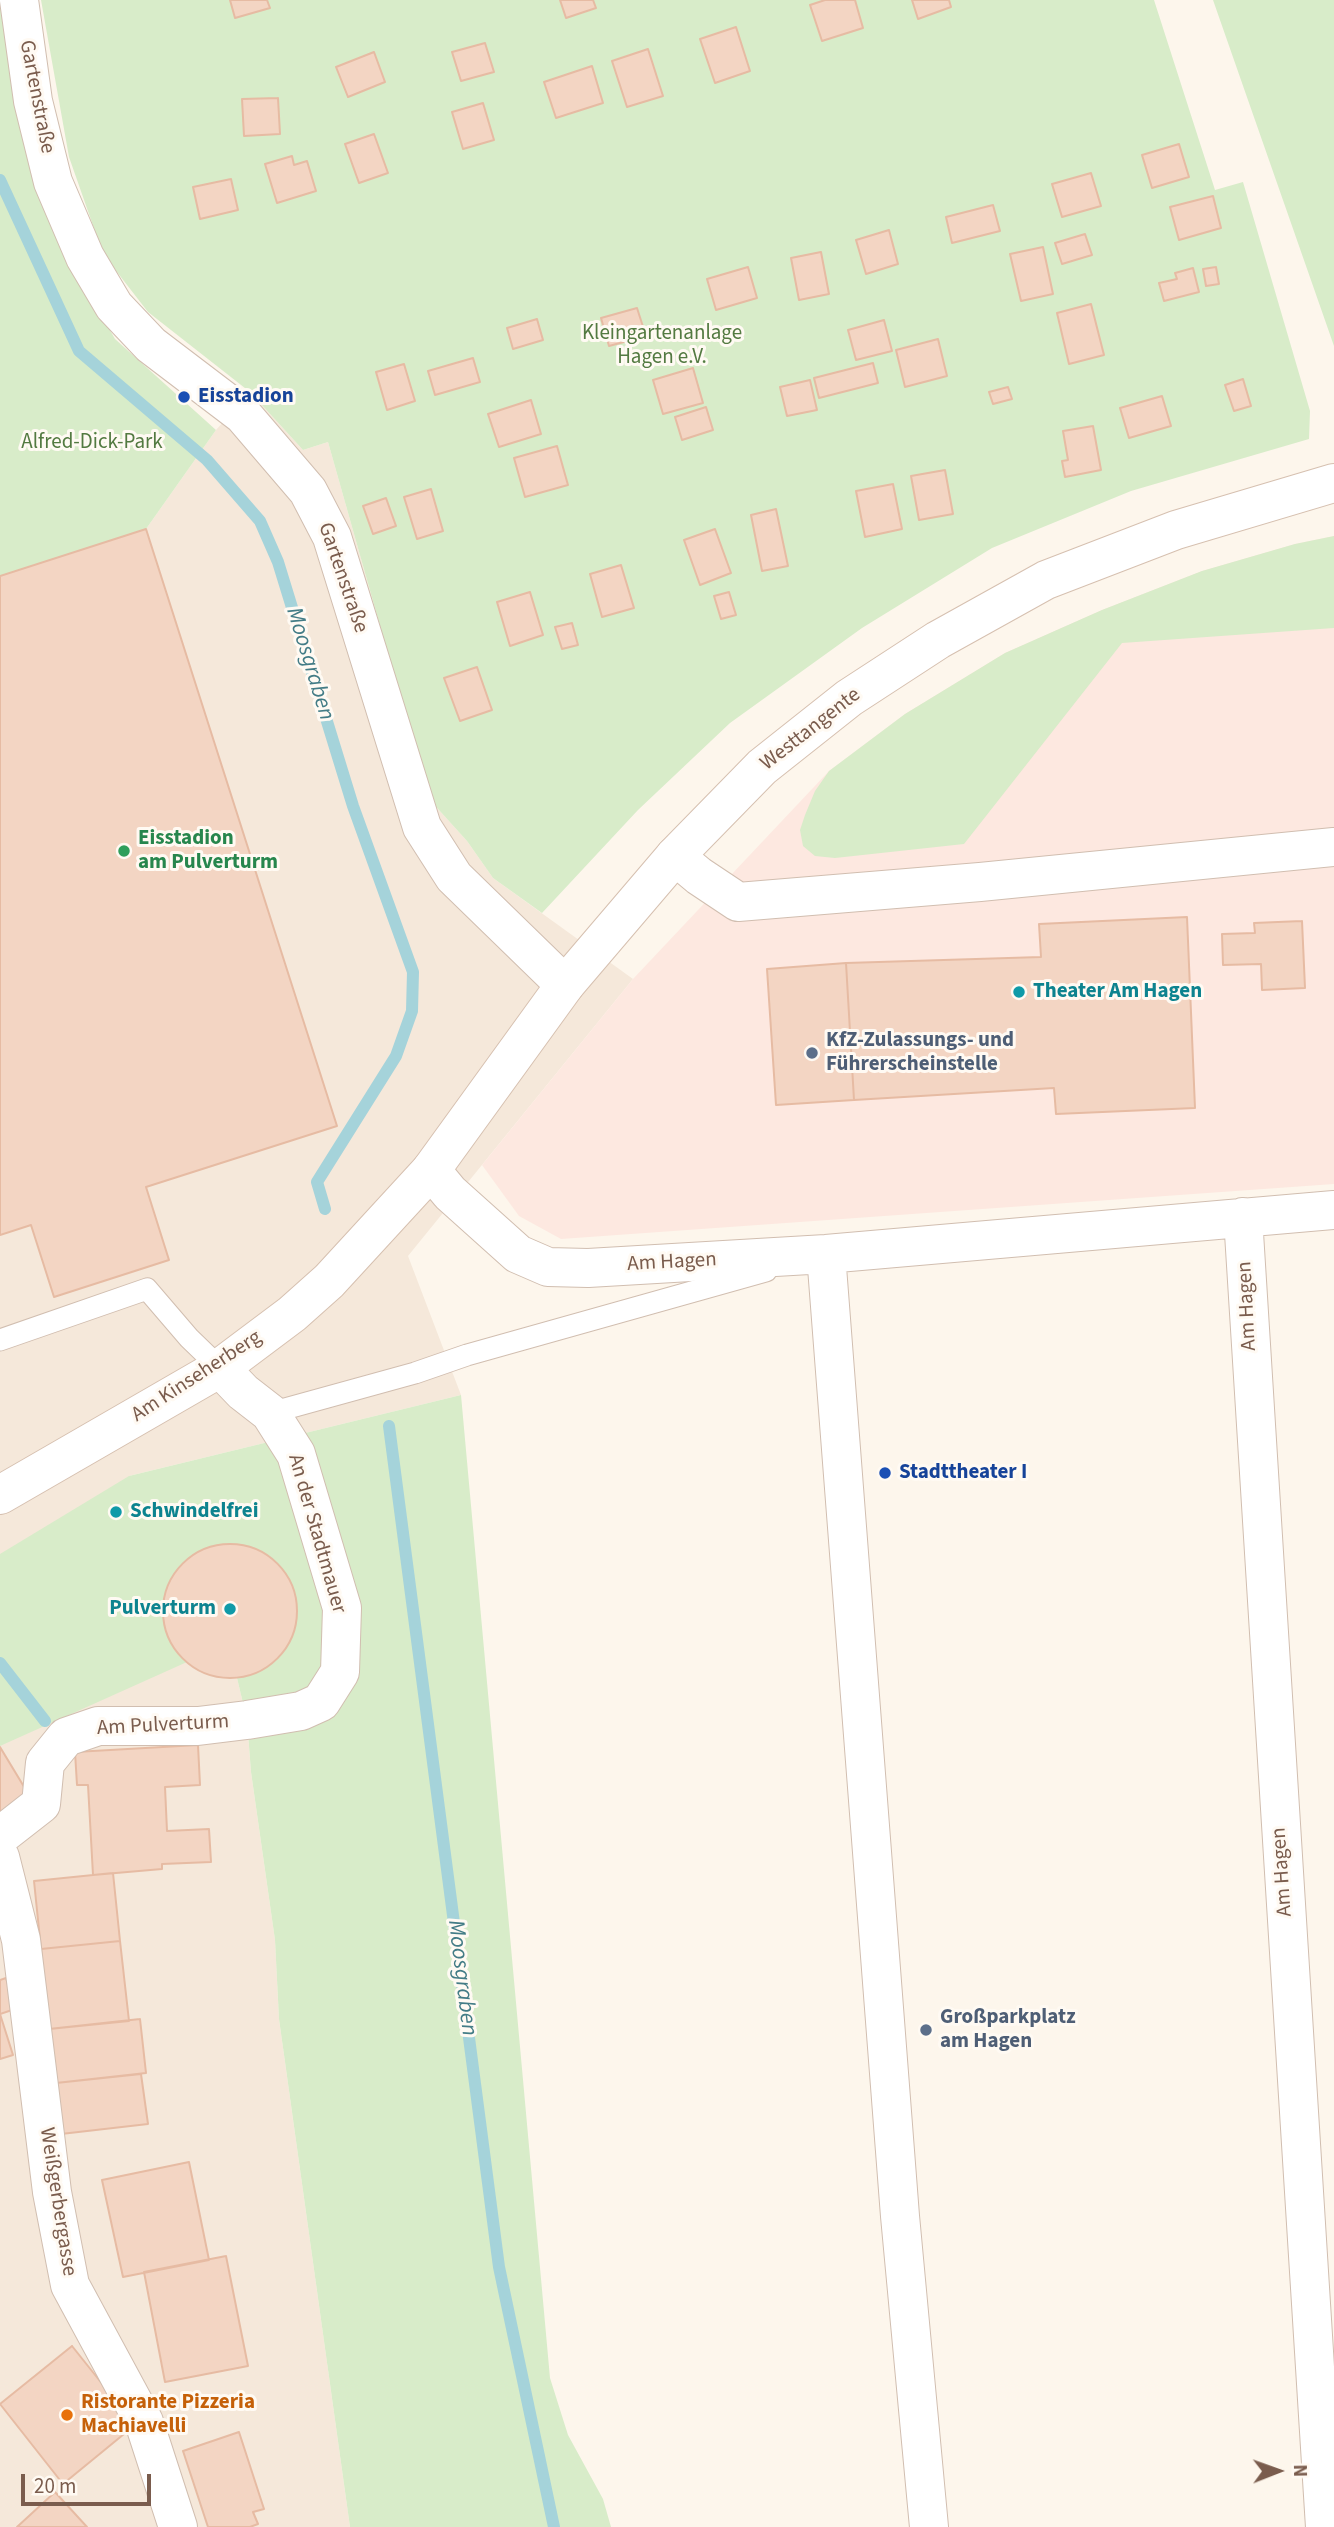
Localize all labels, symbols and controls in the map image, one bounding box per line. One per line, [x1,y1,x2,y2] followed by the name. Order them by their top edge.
[13,38,59,156] street label: Gartenstraße
[582,321,742,371] park label: Kleingartenanlage Hagen e.V.
[198,384,294,410] place label: Eisstadion
[176,389,192,405] marker: Eisstadion
[21,430,163,456] park label: Alfred-Dick-Park
[311,520,373,636] street label: Gartenstraße
[279,604,339,724] water label: Moosgraben
[756,683,866,777] street label: Westtangente
[138,826,278,876] place label: Eisstadion am Pulverturm
[116,843,132,859] marker: Eisstadion am Pulverturm
[1033,979,1202,1005] place label: Theater Am Hagen
[1011,984,1027,1000] marker: Theater Am Hagen
[826,1028,1014,1078] place label: KfZ-Zulassungs- und Führerscheinstelle
[804,1045,820,1061] marker: KfZ-Zulassungs- und Führerscheinstelle
[627,1248,717,1278] street label: Am Hagen
[1233,1261,1263,1351] street label: Am Hagen
[127,1326,267,1428] street label: Am Kinseherberg
[281,1451,351,1617] street label: An der Stadtmauer
[899,1460,1027,1486] place label: Stadttheater I
[877,1465,893,1481] marker: Stadttheater I
[130,1499,258,1525] place label: Schwindelfrei
[108,1504,124,1520] marker: Schwindelfrei
[109,1596,216,1622] place label: Pulverturm
[222,1601,238,1617] marker: Pulverturm
[96,1710,230,1742] street label: Am Pulverturm
[1267,1826,1299,1918] street label: Am Hagen
[440,1918,482,2038] water label: Moosgraben
[940,2005,1076,2055] place label: Großparkplatz am Hagen
[918,2022,934,2038] marker: Großparkplatz am Hagen
[33,2126,81,2278] street label: Weißgerbergasse
[81,2390,255,2440] place label: Ristorante Pizzeria Machiavelli
[59,2407,75,2423] marker: Ristorante Pizzeria Machiavelli
[1243,2436,1313,2506] north arrow
[24,2460,154,2504] scale bar
[1286,2464,1313,2477] text: N
[34,2471,76,2501] text: 20 m

